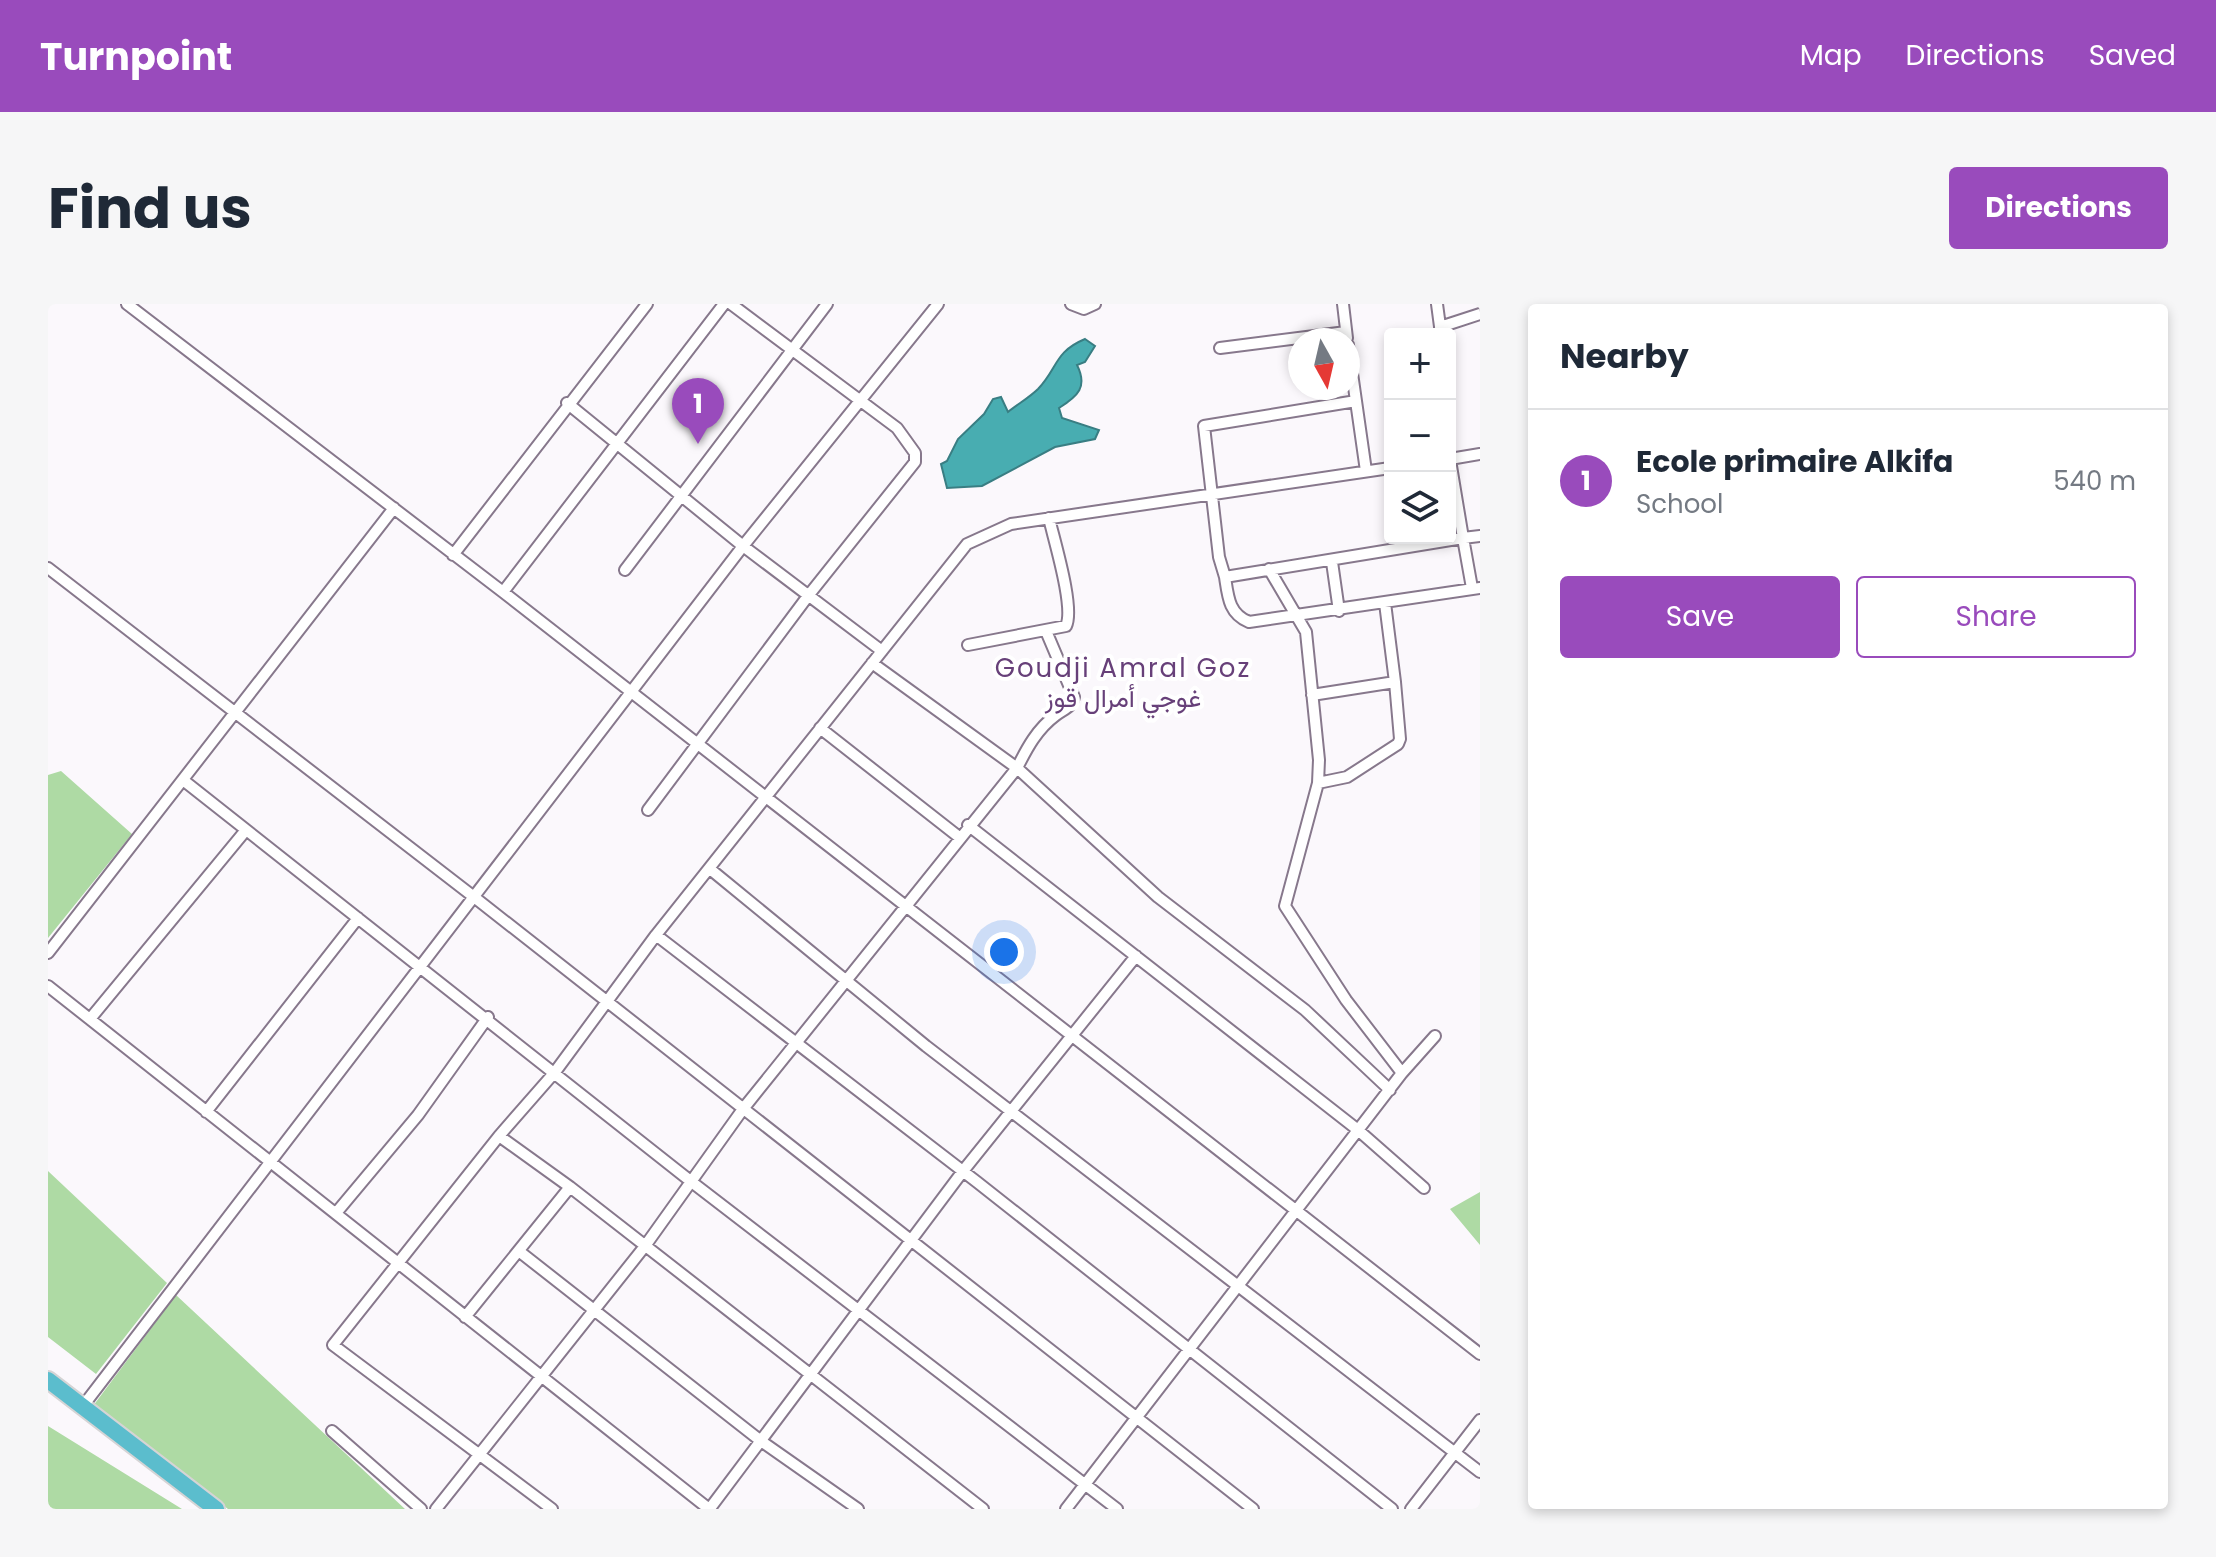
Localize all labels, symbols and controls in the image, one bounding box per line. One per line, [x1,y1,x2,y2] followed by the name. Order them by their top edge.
[40,30,232,83] text: Turnpoint
[1800,36,1862,75] text: Map
[1906,36,2045,75] text: Directions
[2089,36,2176,75] text: Saved
[1949,167,2168,249] button: Directions
[48,169,252,248] text: Find us
[1288,328,1360,400] north arrow
[1384,328,1456,544] map controls
[1384,328,1456,400] button: +
[1560,332,1689,380] text: Nearby
[672,378,724,444] pin: 1
[1384,400,1456,472] button: −
[1636,440,1953,483] text: Ecole primaire Alkifa
[1581,463,1591,499] text: 1
[2053,463,2136,499] text: 540 m
[1384,472,1456,544] button: layers
[1636,486,1723,522] text: School
[1560,576,1840,658] button: Save
[1856,576,2136,658] button: Share
[995,650,1251,719] district label: Goudji Amral Goz غوجي أمرال قوز
[984,932,1024,972] your location

